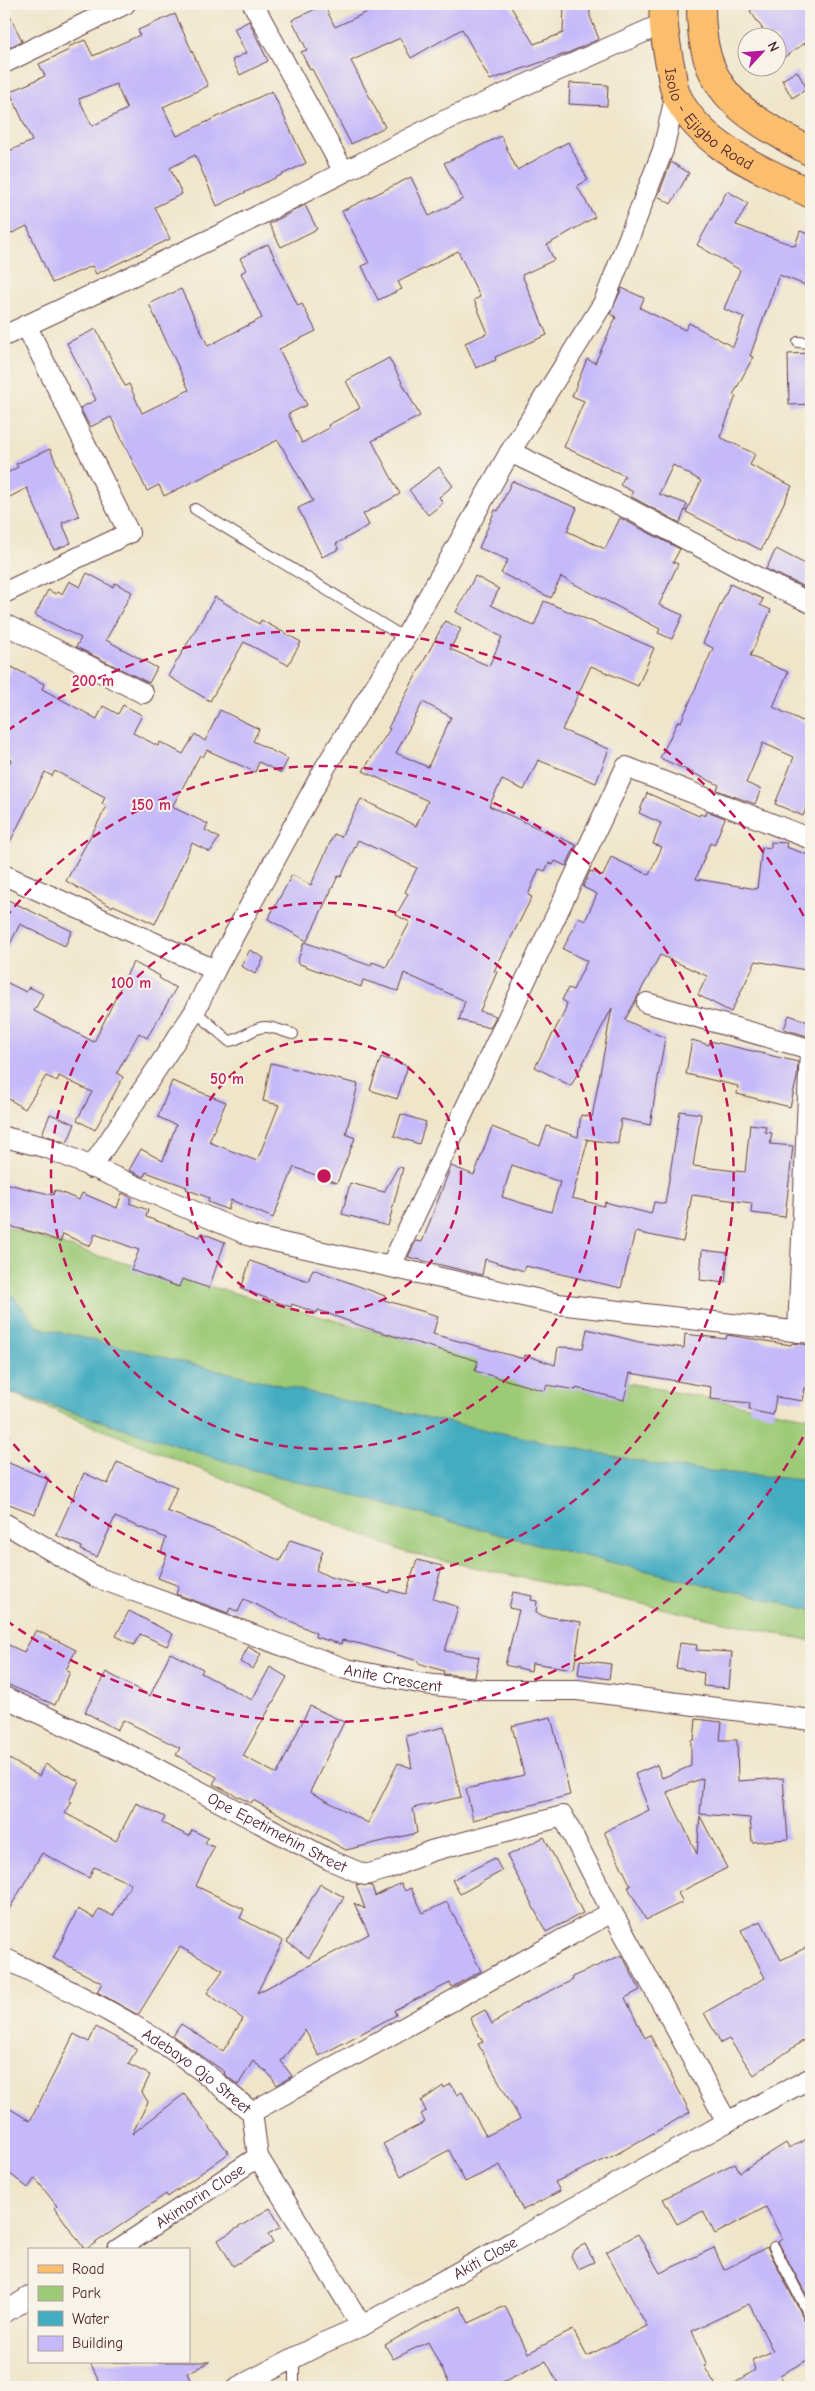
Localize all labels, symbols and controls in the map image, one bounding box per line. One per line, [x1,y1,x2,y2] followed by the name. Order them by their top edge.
[738,28,788,78] north arrow
[764,39,783,54] text: N
[661,67,756,174] street label: Isolo - Ejigbo Road
[72,672,114,690] text: 200 m
[131,796,171,814] text: 150 m
[111,974,151,992] text: 100 m
[210,1070,244,1088] text: 50 m
[315,1167,333,1185] centre of rings
[343,1661,443,1696] street label: Anite Crescent
[204,1789,350,1876] street label: Ope Epetimehin Street
[139,2025,255,2118] street label: Adebayo Ojo Street
[152,2160,248,2232] street label: Akimorin Close
[450,2233,521,2283] street label: Akiti Close
[28,2248,190,2364] legend
[72,2260,104,2278] text: Road
[72,2284,101,2302] text: Park
[72,2310,109,2328] text: Water
[72,2334,123,2352] text: Building

